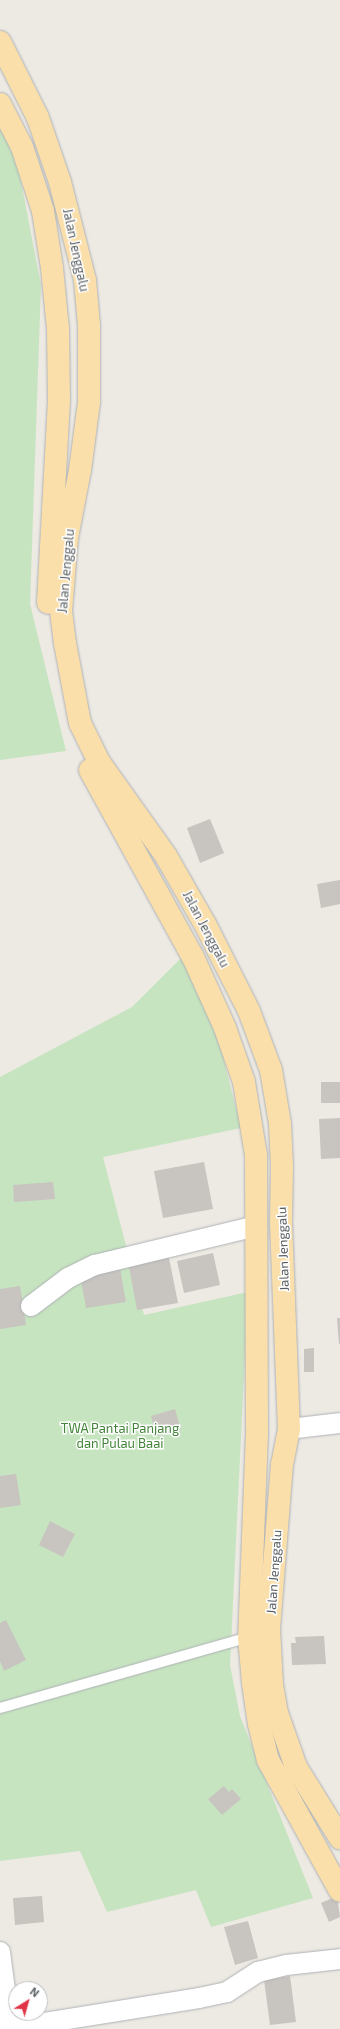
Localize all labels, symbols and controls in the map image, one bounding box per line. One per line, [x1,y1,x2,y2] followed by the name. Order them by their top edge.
[60,207,92,293] street label: Jalan Jenggalu
[55,528,77,614] street label: Jalan Jenggalu
[179,888,233,970] street label: Jalan Jenggalu
[274,1206,292,1292] street label: Jalan Jenggalu
[61,1421,179,1452] park label: TWA Pantai Panjang dan Pulau Baai
[263,1529,285,1615] street label: Jalan Jenggalu
[8,1981,48,2021] north arrow
[28,1984,42,1999] text: N

